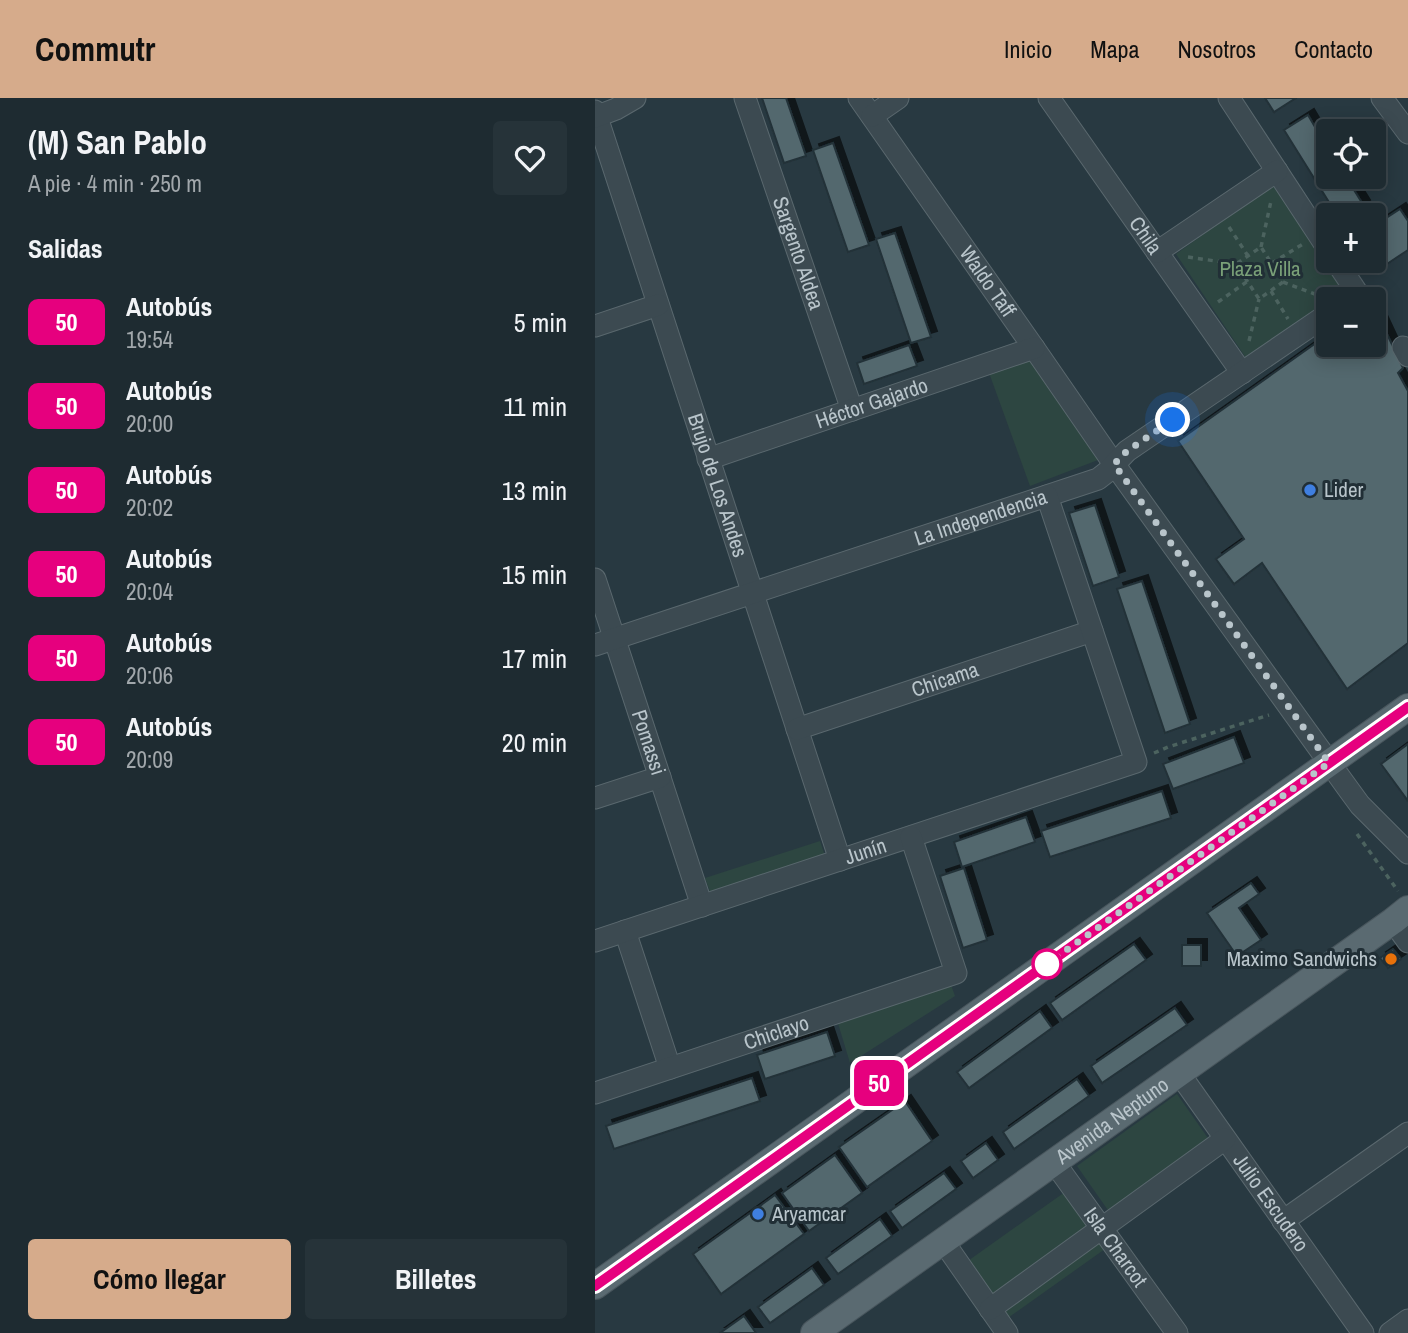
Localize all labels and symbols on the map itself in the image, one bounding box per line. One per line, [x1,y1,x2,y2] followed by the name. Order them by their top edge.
[766,193,832,314] street label: Sargento Aldea
[1122,210,1170,260] street label: Chila
[953,240,1023,323] street label: Waldo Taff
[1219,254,1301,283] park label: Plaza Villa
[812,370,932,435] street label: Héctor Gajardo
[1155,402,1190,437] your location
[681,410,755,561] street label: Brujo de Los Andes
[1324,475,1364,504] place label: Lider
[910,482,1051,553] street label: La Independencia
[1302,482,1318,498] marker: Lider
[908,655,983,704] street label: Chicama
[625,706,673,779] street label: Pomassi
[841,831,890,871] street label: Junín
[1227,944,1377,973] place label: Maximo Sandwichs
[1032,949,1062,979] unlabelled marker
[1383,951,1399,967] marker: Maximo Sandwichs
[740,1008,812,1057] street label: Chiclayo
[847,1060,911,1106] line badge: 50
[1049,1070,1174,1171] street label: Avenida Neptuno
[1226,1148,1316,1257] street label: Julio Escudero
[771,1199,846,1228] place label: Aryamcar
[1077,1201,1154,1293] street label: Isla Charcot
[750,1206,766,1222] marker: Aryamcar

